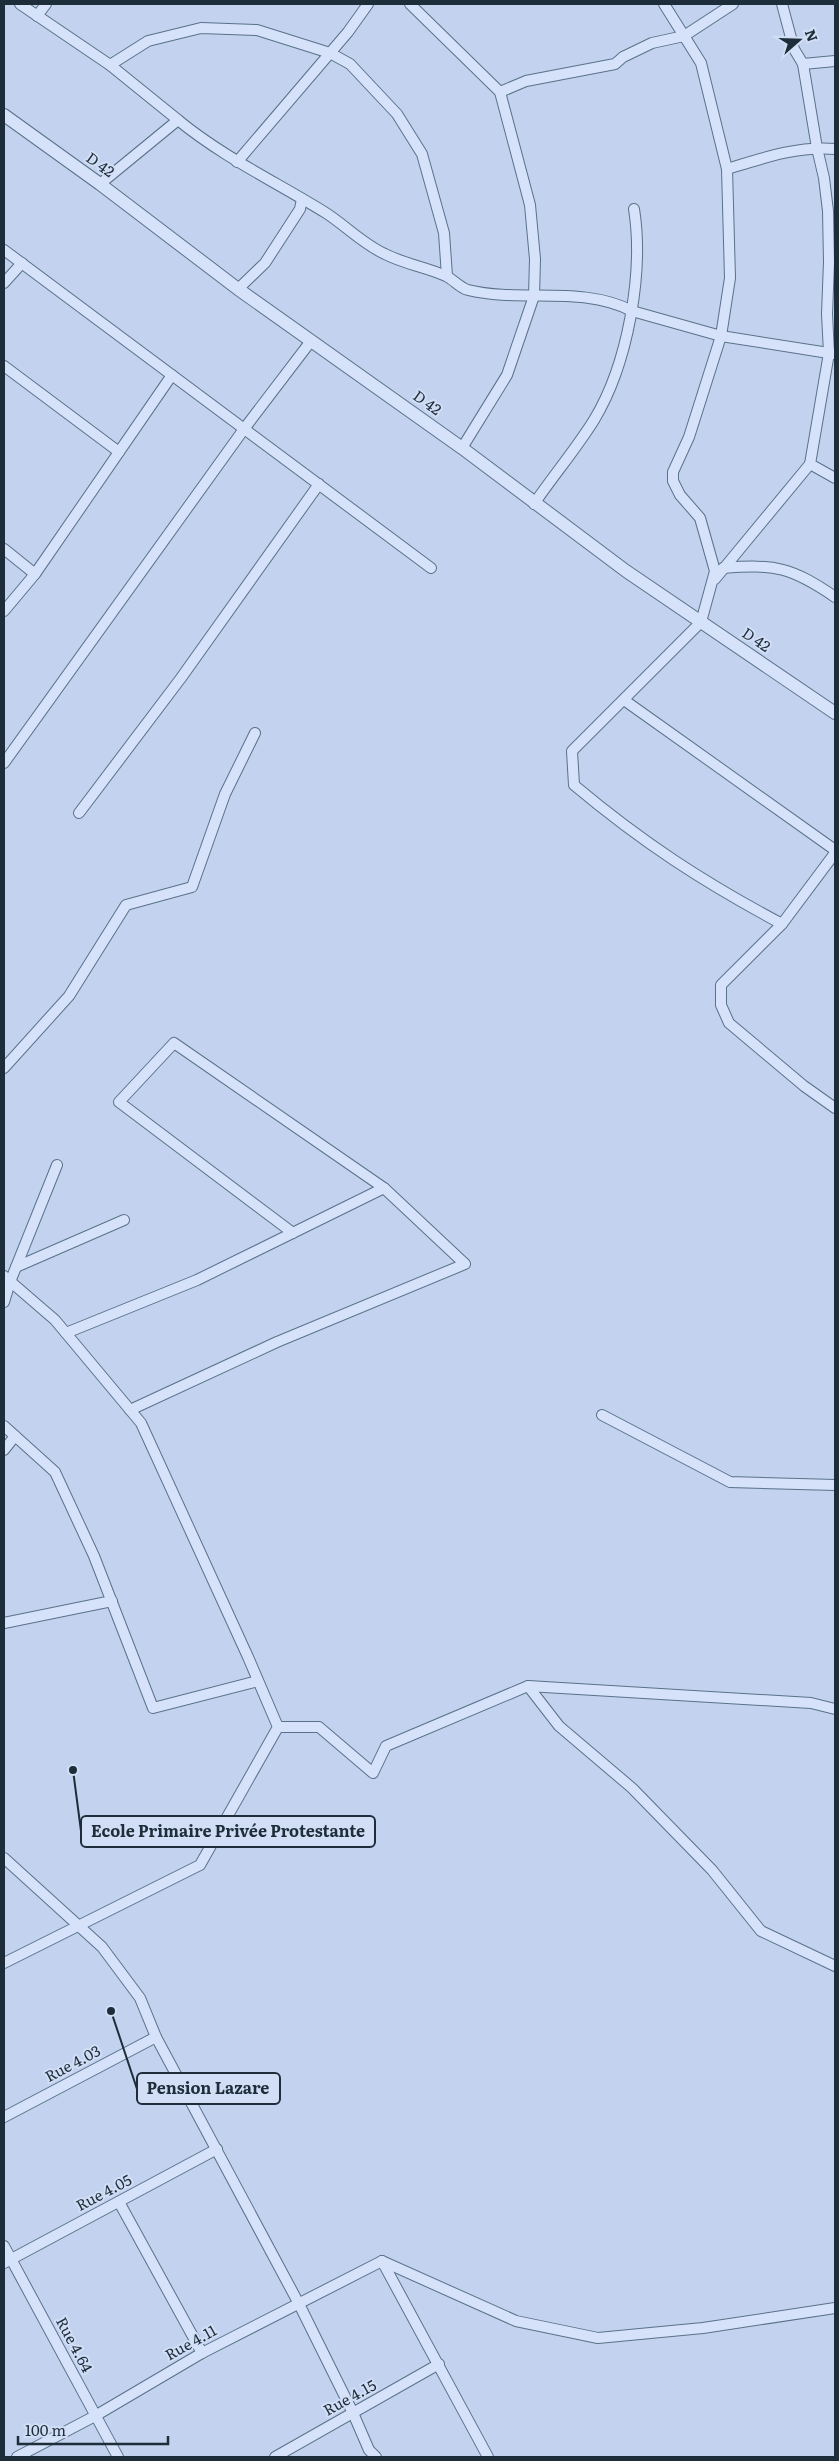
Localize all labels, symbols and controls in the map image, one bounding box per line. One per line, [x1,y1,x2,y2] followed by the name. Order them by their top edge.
[774,15,824,65] north arrow
[801,26,824,44] text: N
[82,146,120,182] street label: D 42
[409,384,447,420] street label: D 42
[738,621,776,657] street label: D 42
[81,1816,375,1847] callout: Ecole Primaire Privée Protestante
[91,1818,365,1842] text: Ecole Primaire Privée Protestante
[40,2038,104,2087] street label: Rue 4.03
[137,2073,280,2104] callout: Pension Lazare
[147,2075,269,2099] text: Pension Lazare
[71,2167,136,2216] street label: Rue 4.05
[51,2312,100,2376] street label: Rue 4.64
[160,2318,220,2365] street label: Rue 4.11
[319,2373,380,2421] street label: Rue 4.15
[18,2414,168,2446] scale bar
[25,2418,66,2441] text: 100 m

